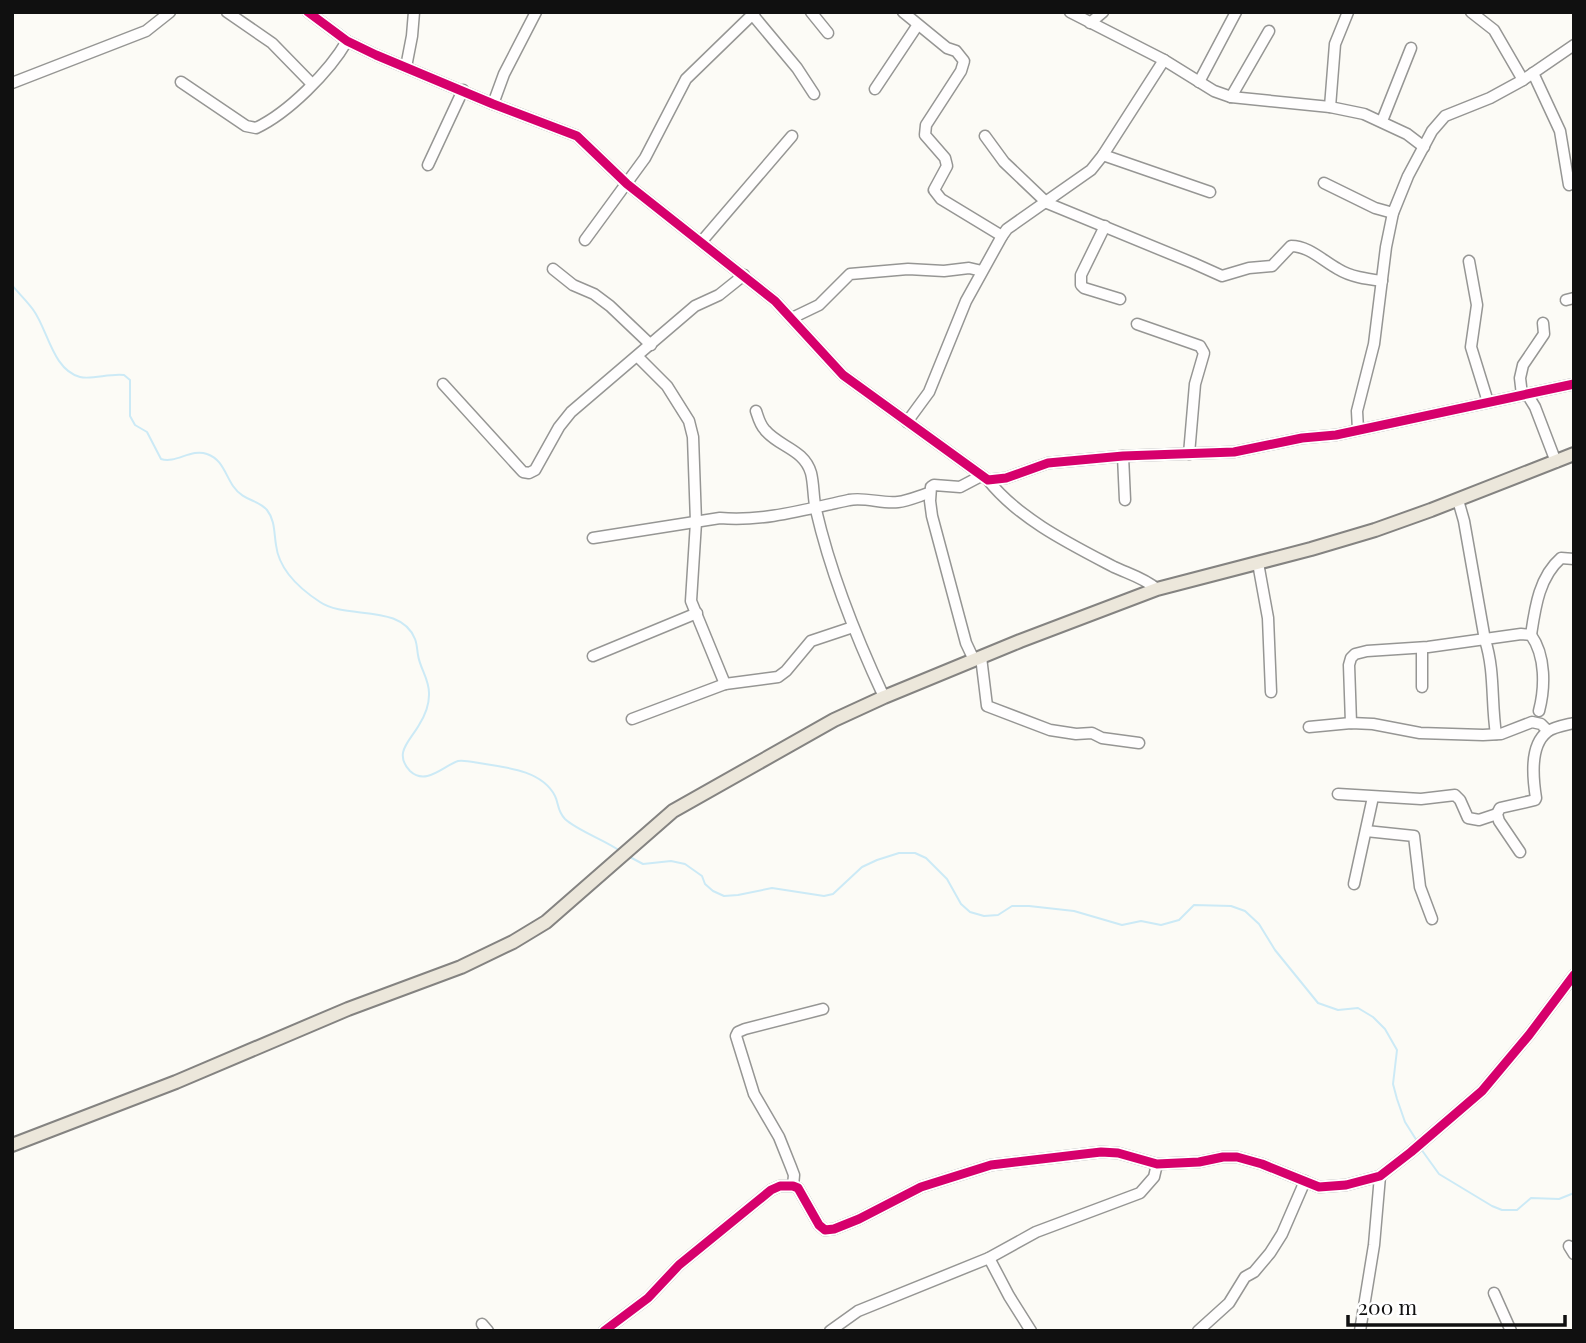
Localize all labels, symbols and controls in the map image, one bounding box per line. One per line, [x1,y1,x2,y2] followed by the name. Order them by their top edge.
[1348,1284,1565,1328] scale bar
[1358,1292,1417,1320] text: 200 m

